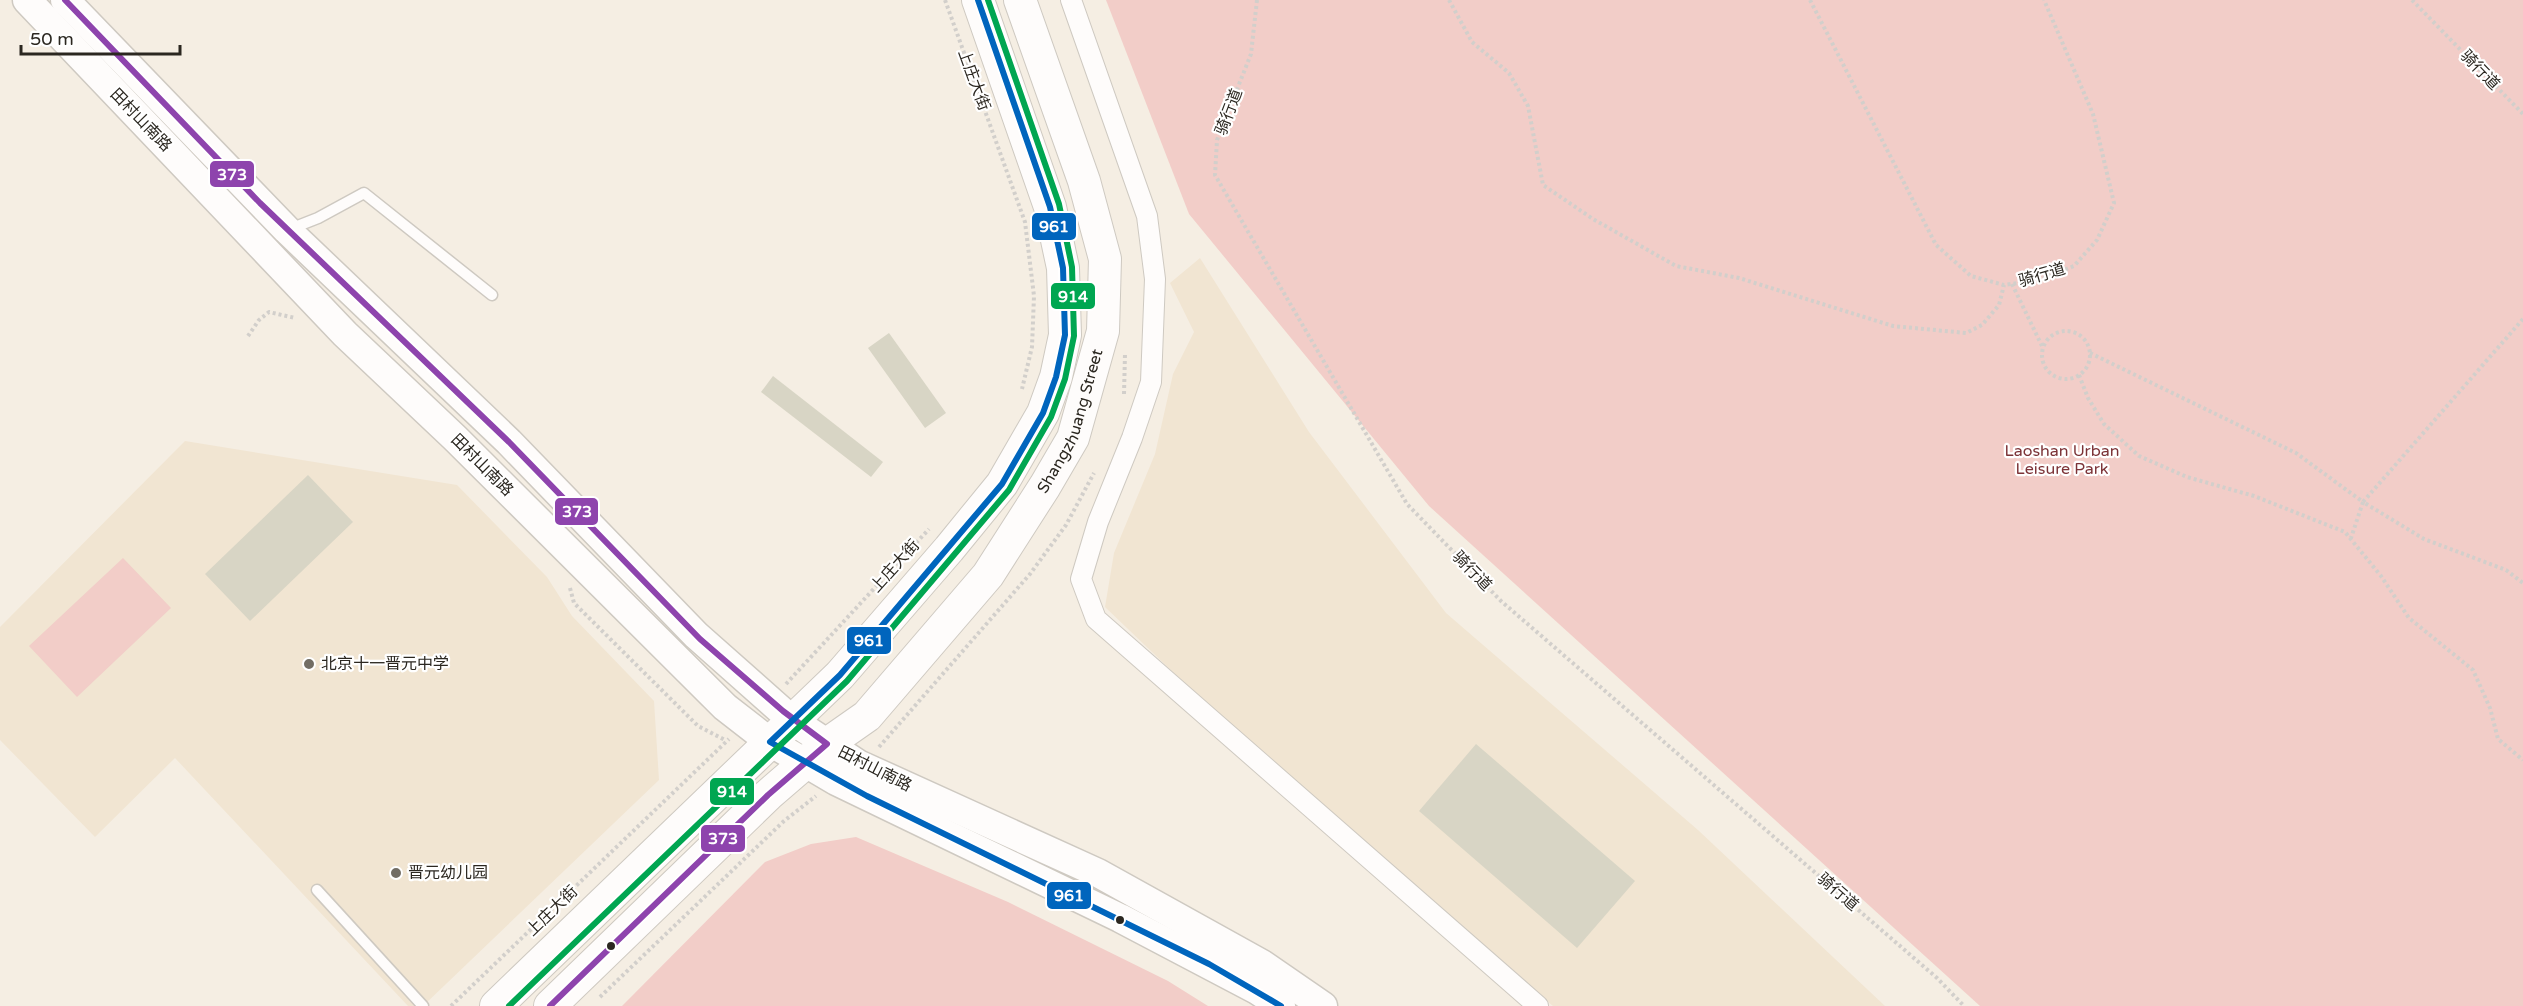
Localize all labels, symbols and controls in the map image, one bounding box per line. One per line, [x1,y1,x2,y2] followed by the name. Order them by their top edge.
[21,18,180,56] scale bar
[30,28,74,50] text: 50 m
[2456,46,2504,94] street label: 骑行道
[954,47,994,113] street label: 上庄大街
[106,84,176,156] street label: 田村山南路
[1211,86,1247,138] street label: 骑行道
[209,160,255,188] line badge: 373
[217,165,247,185] text: 373
[1031,212,1077,241] line badge: 961
[1039,217,1069,237] text: 961
[2016,259,2068,291] street label: 骑行道
[1050,282,1096,310] line badge: 914
[1058,287,1088,307] text: 914
[1033,347,1107,497] street label: Shangzhuang Street
[447,430,517,500] street label: 田村山南路
[2004,441,2120,479] park label: Laoshan Urban Leisure Park
[554,497,599,526] line badge: 373
[562,502,592,522] text: 373
[866,536,924,596] street label: 上庄大街
[1448,547,1496,595] street label: 骑行道
[846,626,892,655] line badge: 961
[854,631,884,651] text: 961
[321,654,449,674] place label: 北京十一晋元中学
[302,657,316,671] marker: 北京十一晋元中学
[835,742,915,796] street label: 田村山南路
[709,777,755,806] line badge: 914
[717,782,747,802] text: 914
[700,824,746,853] line badge: 373
[708,829,738,849] text: 373
[408,863,488,883] place label: 晋元幼儿园
[389,866,403,880] marker: 晋元幼儿园
[1813,869,1863,915] street label: 骑行道
[1046,881,1092,910] line badge: 961
[522,882,582,940] street label: 上庄大街
[1054,886,1084,906] text: 961
[1114,914,1126,926] unlabelled marker
[605,940,617,952] unlabelled marker

